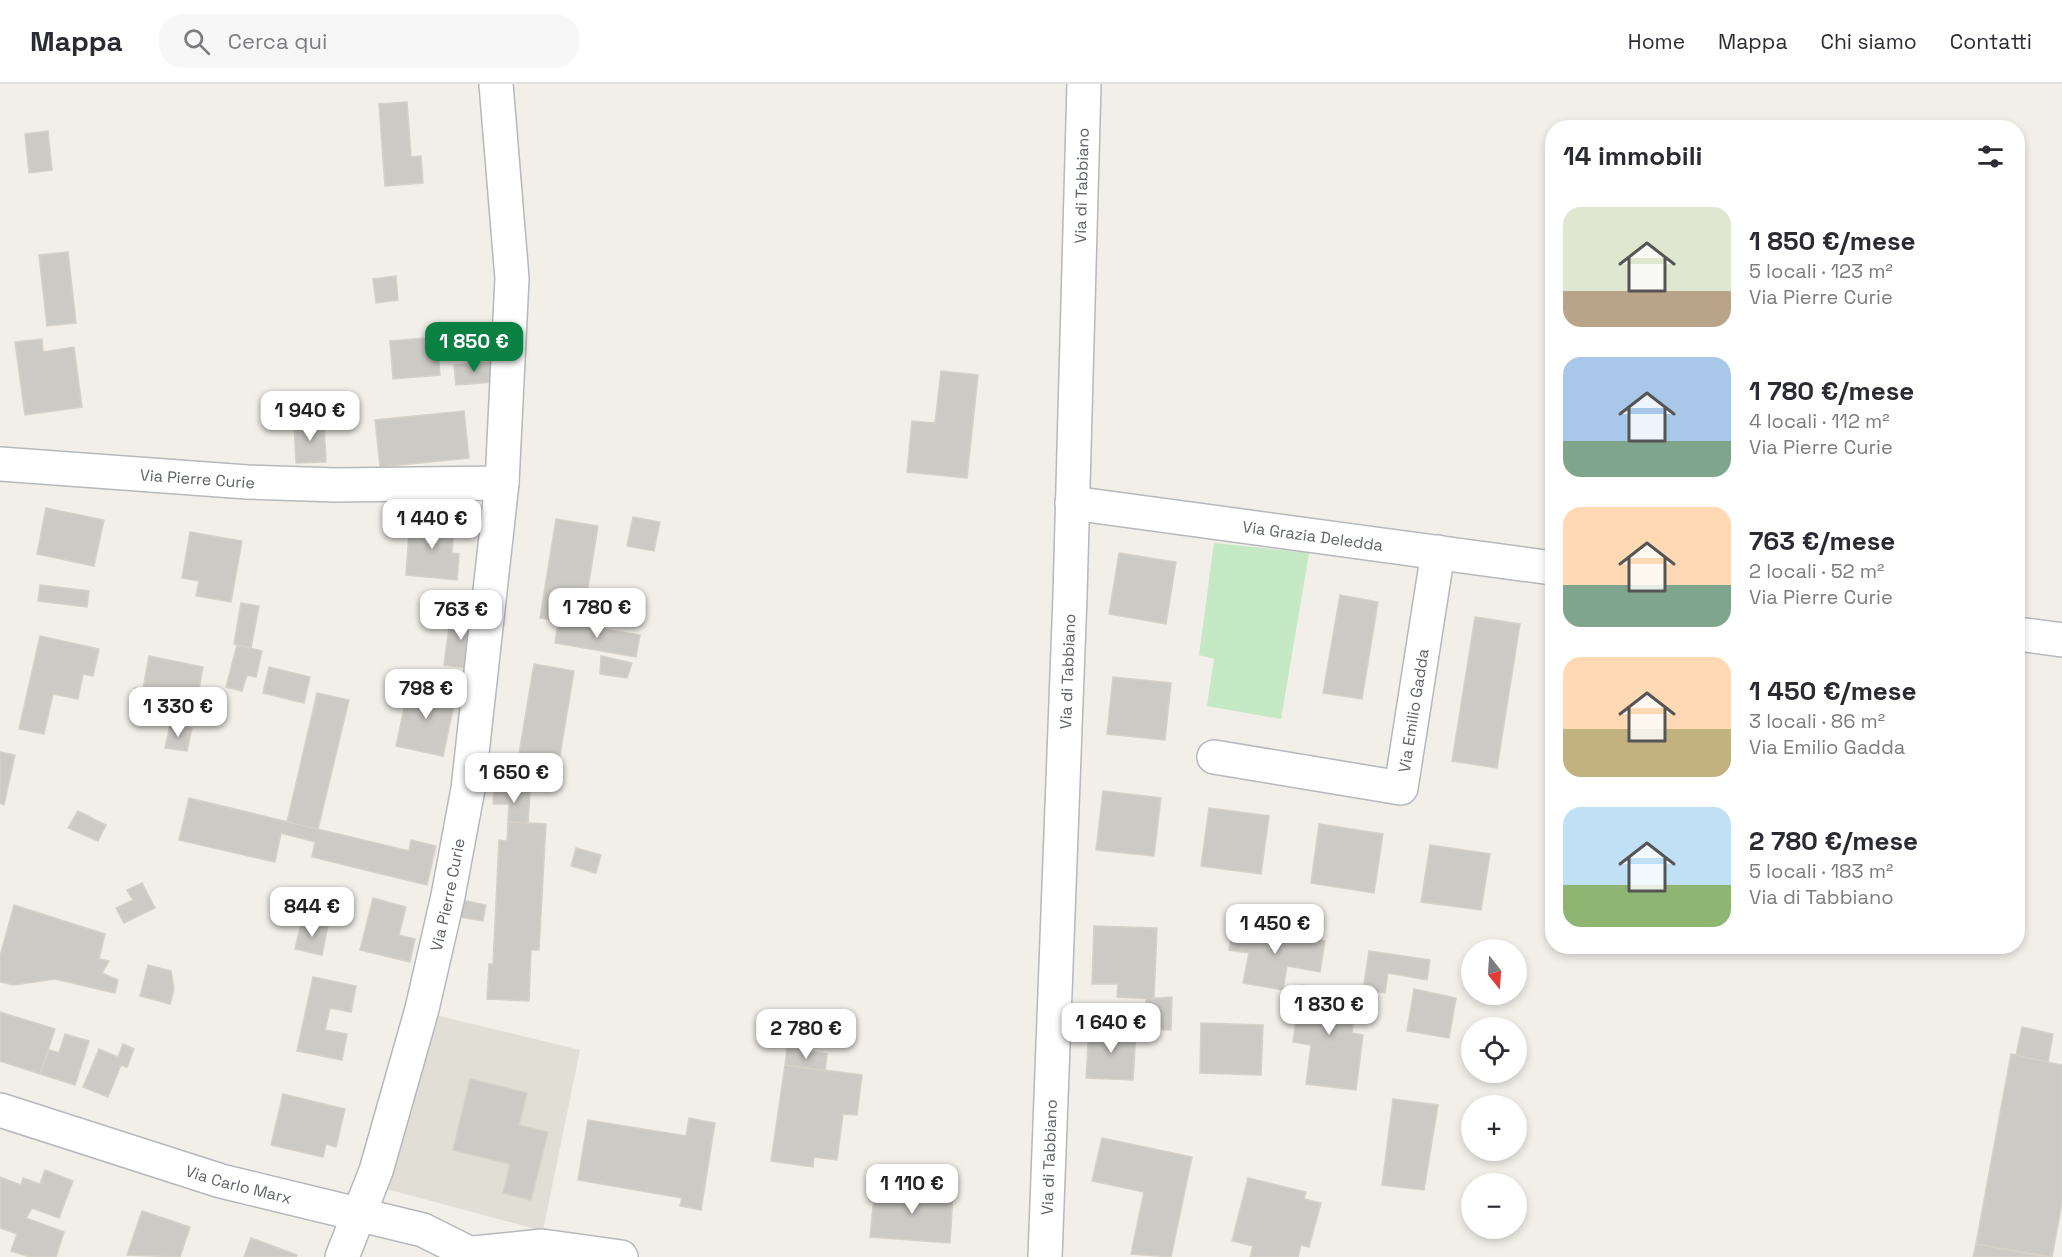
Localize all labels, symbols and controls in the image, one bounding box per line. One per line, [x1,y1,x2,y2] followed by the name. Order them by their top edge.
[159,14,579,68] search box
[30,23,123,59] text: Mappa
[180,25,213,58] icon: search
[228,27,327,55] text: Cerca qui
[1628,28,1685,55] text: Home
[1718,28,1787,55] text: Mappa
[1820,28,1917,55] text: Chi siamo
[1950,28,2032,55] text: Contatti
[1070,127,1094,244] street label: Via di Tabbiano
[1563,139,1702,173] text: 14 immobili
[1974,140,2007,173] icon: filters
[1749,224,1916,258] text: 1 850 €/mese
[1611,231,1683,303] icon: home
[1749,258,1893,284] text: 5 locali · 123 m²
[1749,284,1893,310] text: Via Pierre Curie
[419,322,529,373] pin: 1 850 €
[439,328,509,354] text: 1 850 €
[1749,374,1914,408] text: 1 780 €/mese
[1611,381,1683,453] icon: home
[255,391,365,442] pin: 1 940 €
[275,397,345,423] text: 1 940 €
[1749,408,1890,434] text: 4 locali · 112 m²
[1749,434,1893,460] text: Via Pierre Curie
[139,464,255,493] street label: Via Pierre Curie
[377,499,487,550] pin: 1 440 €
[396,505,468,531] text: 1 440 €
[1241,516,1384,556] street label: Via Grazia Deledda
[1749,524,1895,558] text: 763 €/mese
[1611,531,1683,603] icon: home
[1749,558,1884,584] text: 2 locali · 52 m²
[1749,584,1893,610] text: Via Pierre Curie
[542,588,652,639] pin: 1 780 €
[419,590,503,641] pin: 763 €
[563,594,631,620] text: 1 780 €
[434,596,488,622] text: 763 €
[1055,613,1080,730] street label: Via di Tabbiano
[1394,647,1434,774] street label: Via Emilio Gadda
[384,669,468,720] pin: 798 €
[1749,674,1917,708] text: 1 450 €/mese
[399,675,453,701] text: 798 €
[1611,681,1683,753] icon: home
[123,687,233,738] pin: 1 330 €
[143,693,213,719] text: 1 330 €
[1749,708,1885,734] text: 3 locali · 86 m²
[1749,734,1905,760] text: Via Emilio Gadda
[459,753,569,804] pin: 1 650 €
[479,759,549,785] text: 1 650 €
[1749,824,1918,858] text: 2 780 €/mese
[1611,831,1683,903] icon: home
[426,836,470,953] street label: Via Pierre Curie
[1749,858,1893,884] text: 5 locali · 183 m²
[1749,884,1894,910] text: Via di Tabbiano
[270,887,354,938] pin: 844 €
[284,893,340,919] text: 844 €
[1220,904,1330,955] pin: 1 450 €
[1240,910,1310,936] text: 1 450 €
[1461,939,1527,1005] north arrow
[1461,939,1527,1239] map controls
[1274,985,1384,1036] pin: 1 830 €
[1294,991,1364,1017] text: 1 830 €
[1056,1003,1166,1054] pin: 1 640 €
[751,1009,861,1060] pin: 2 780 €
[1076,1009,1146,1035] text: 1 640 €
[770,1015,842,1041] text: 2 780 €
[1461,1017,1527,1083] button: locate
[1461,1095,1527,1161] button: +
[1037,1099,1062,1215] street label: Via di Tabbiano
[183,1160,294,1209] street label: Via Carlo Marx
[857,1164,967,1215] pin: 1 110 €
[880,1170,944,1196] text: 1 110 €
[1461,1173,1527,1239] button: −

